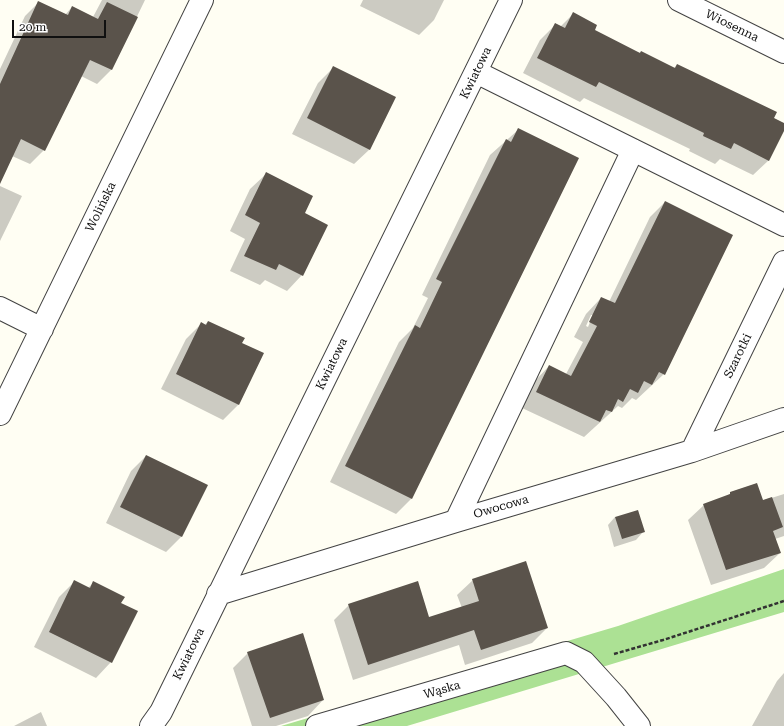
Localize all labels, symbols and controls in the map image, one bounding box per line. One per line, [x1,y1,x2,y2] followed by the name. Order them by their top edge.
[703,7,761,45] street label: Wiosenna
[14,12,108,38] scale bar
[19,20,46,34] text: 20 m
[457,45,495,101] street label: Kwiatowa
[83,180,119,234] street label: Wolińska
[721,331,755,381] street label: Szarotki
[313,336,351,392] street label: Kwiatowa
[472,492,530,522] street label: Owocowa
[170,626,208,682] street label: Kwiatowa
[422,678,462,702] street label: Wąska

